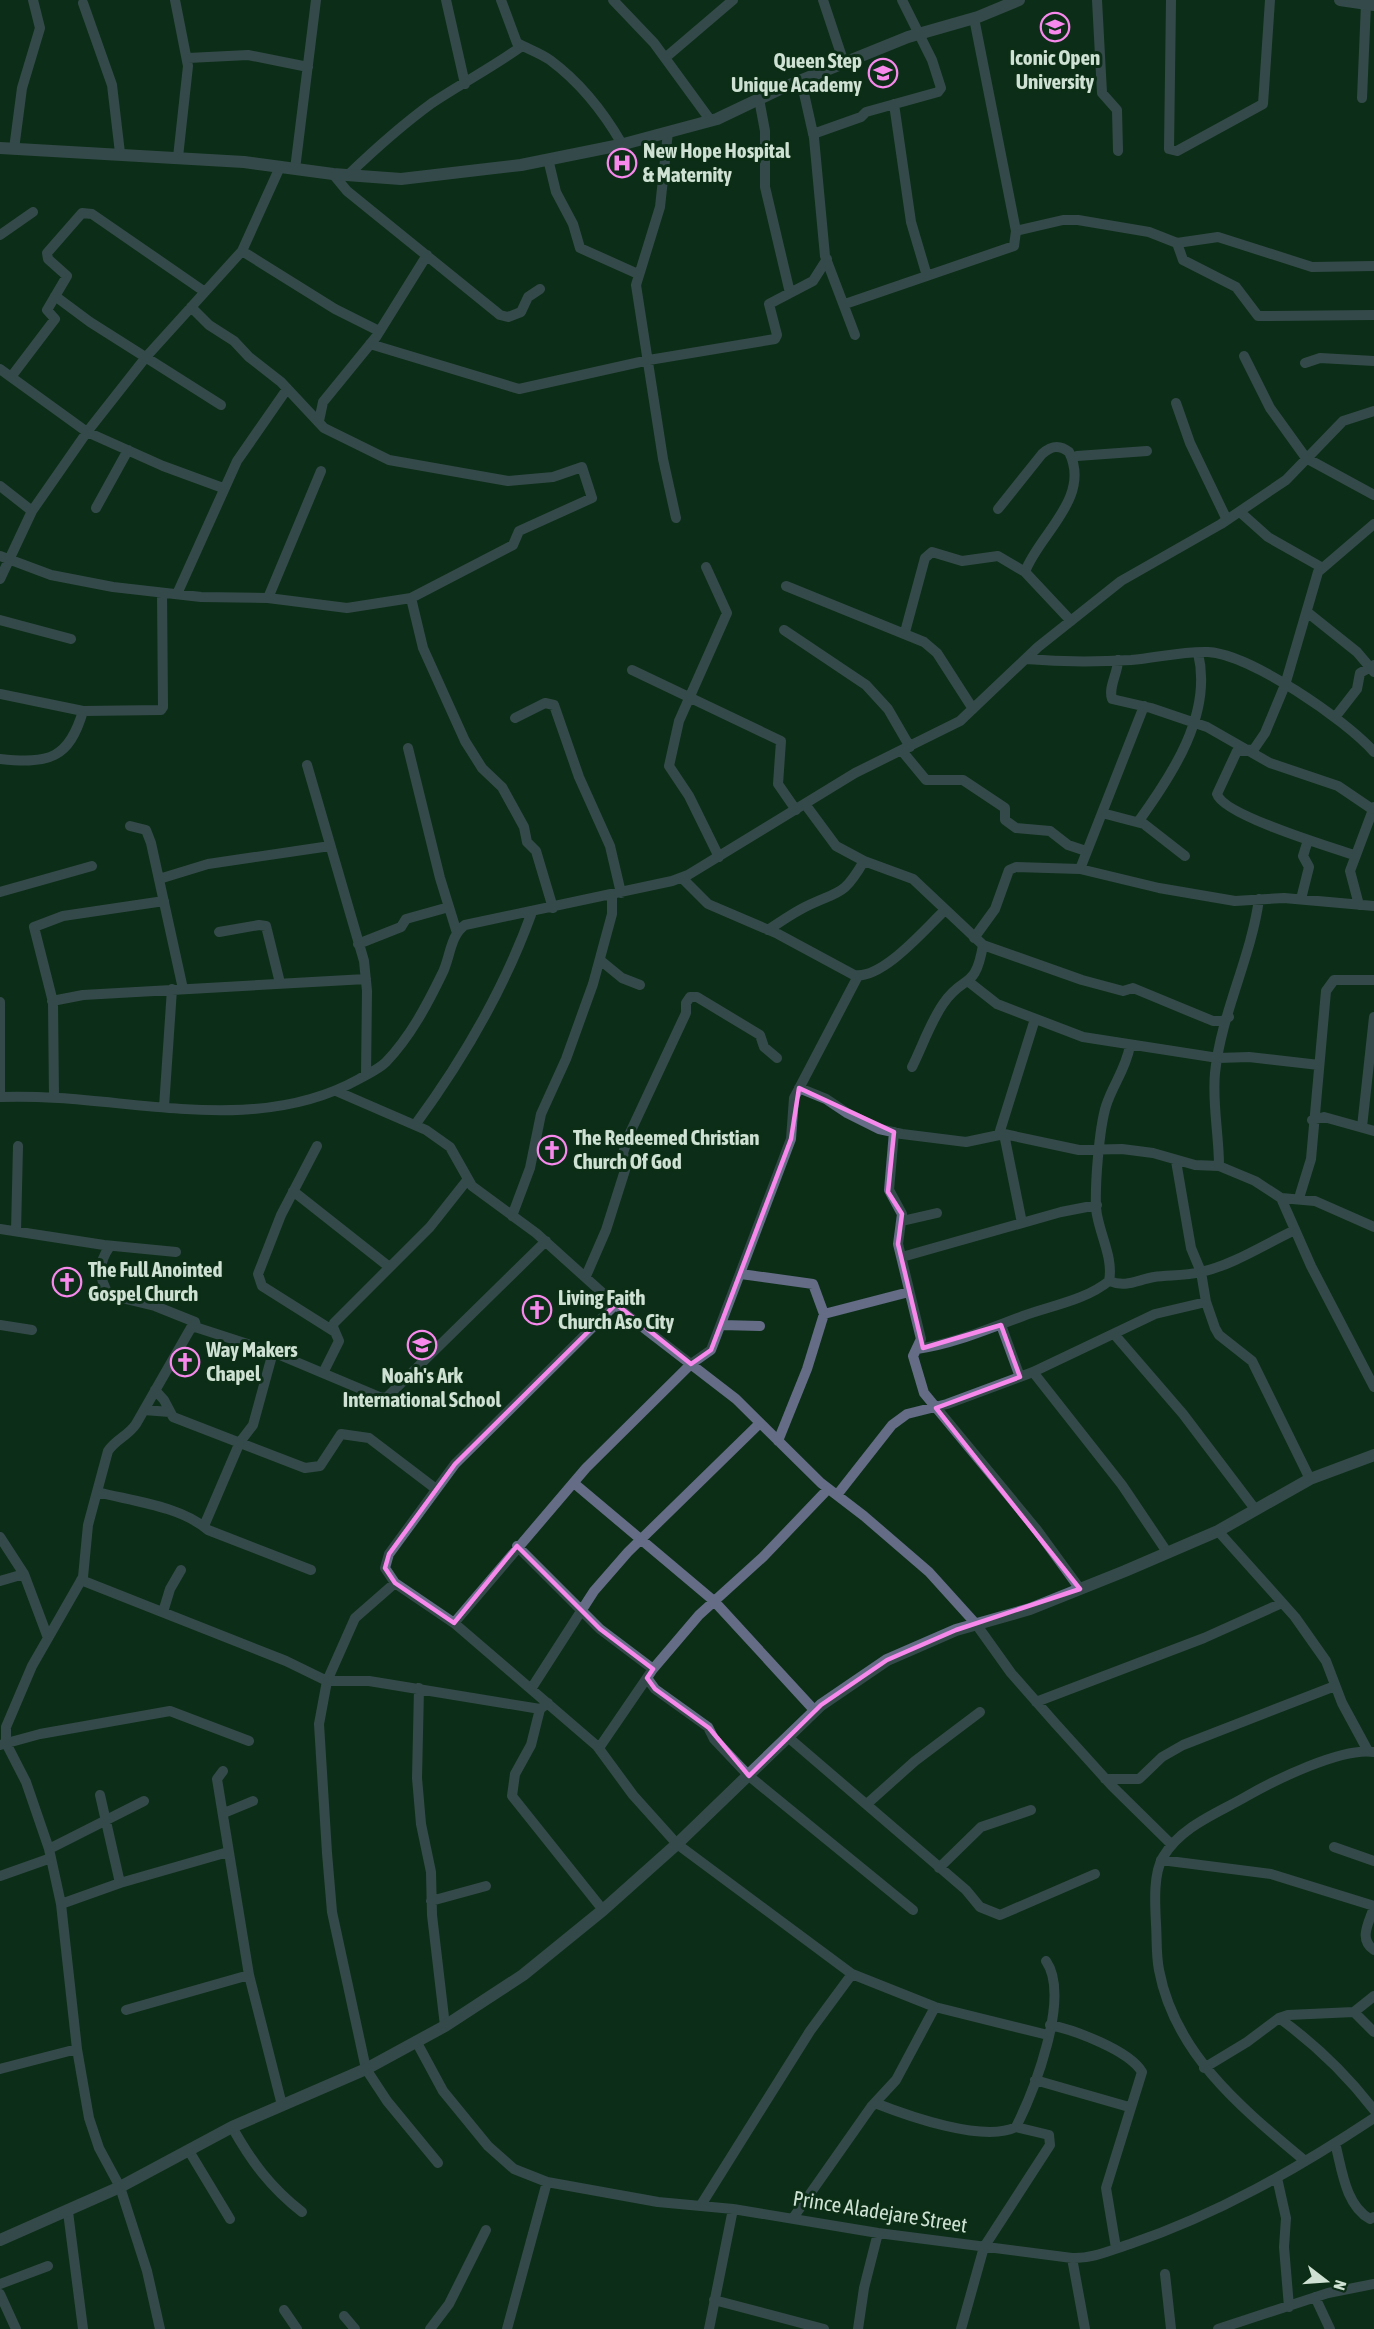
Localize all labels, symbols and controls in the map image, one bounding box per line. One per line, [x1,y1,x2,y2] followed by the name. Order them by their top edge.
[1039,11,1071,43] school or university icon: Iconic Open University
[1010,45,1100,93] place label: Iconic Open University
[731,48,862,96] place label: Queen Step Unique Academy
[867,57,899,89] school or university icon: Queen Step Unique Academy
[643,138,791,186] place label: New Hope Hospital & Maternity
[606,147,638,179] hospital icon: New Hope Hospital & Maternity
[573,1125,760,1173] place label: The Redeemed Christian Church Of God
[536,1134,568,1166] church icon: The Redeemed Christian Church Of God
[88,1257,222,1305] place label: The Full Anointed Gospel Church
[51,1266,83,1298] church icon: The Full Anointed Gospel Church
[558,1285,675,1333] place label: Living Faith Church Aso City
[521,1294,553,1326] church icon: Living Faith Church Aso City
[406,1329,438,1361] school or university icon: Noah's Ark International School
[205,1337,298,1385] place label: Way Makers Chapel
[169,1346,201,1378] church icon: Way Makers Chapel
[343,1363,502,1411] place label: Noah's Ark International School
[791,2185,969,2237] street label: Prince Aladejare Street
[1296,2251,1356,2311] north arrow
[1330,2278,1350,2293] text: N

